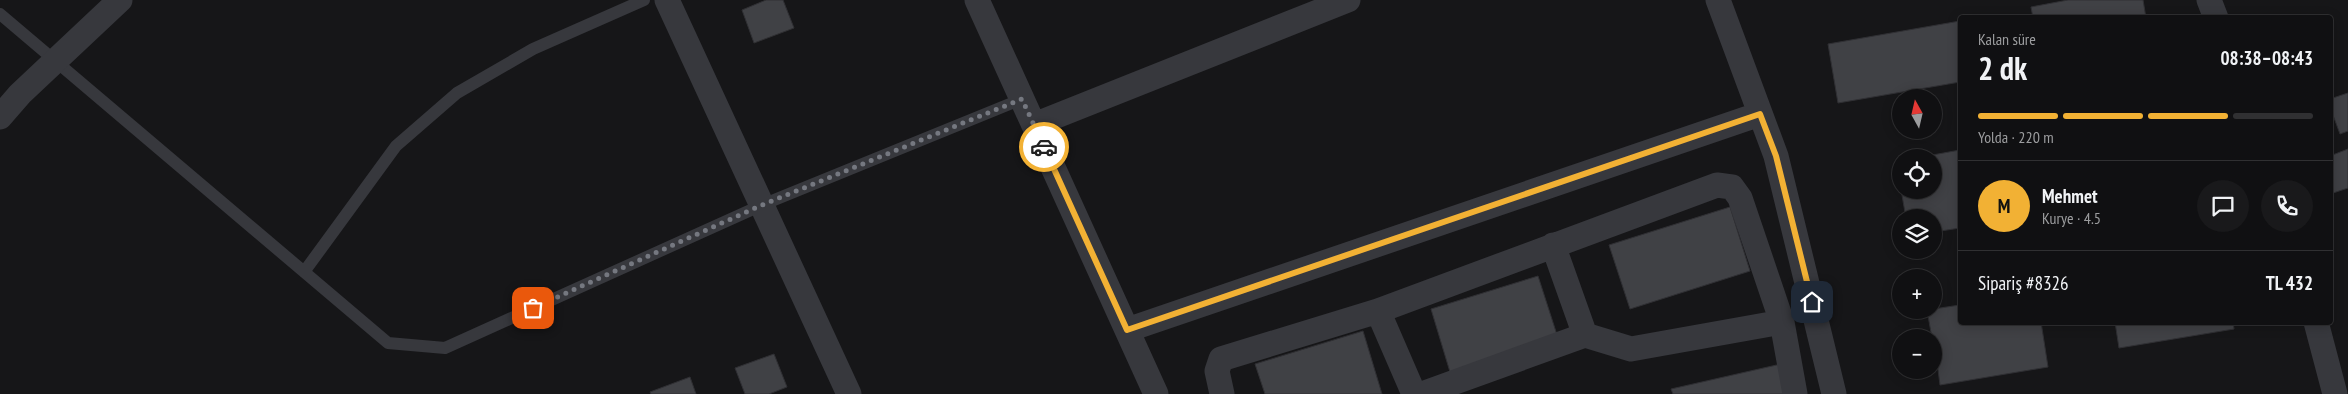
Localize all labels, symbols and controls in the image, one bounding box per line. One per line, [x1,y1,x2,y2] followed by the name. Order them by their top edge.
[1978,29,2036,49] text: Kalan süre
[2220,46,2313,70] text: 08:38–08:43
[1978,47,2027,89] text: 2 dk
[1892,89,1942,139] north arrow
[1892,89,1942,379] map controls
[1019,122,1069,172] courier
[1978,127,2054,147] text: Yolda · 220 m
[1030,133,1058,161] icon: car
[1892,149,1942,199] button: locate
[2197,180,2249,232] button: chat
[2261,180,2313,232] button: phone
[2042,184,2098,208] text: Mehmet
[1998,194,2010,218] text: M
[2042,208,2101,228] text: Kurye · 4.5
[1892,209,1942,259] button: layers
[1892,269,1942,319] button: +
[1978,271,2069,295] text: Sipariş #8326
[2266,271,2313,295] text: TL 432
[1791,281,1833,323] pin
[512,287,554,329] pin
[1798,288,1826,316] icon: home
[519,294,547,322] icon: bag
[1892,329,1942,379] button: −

